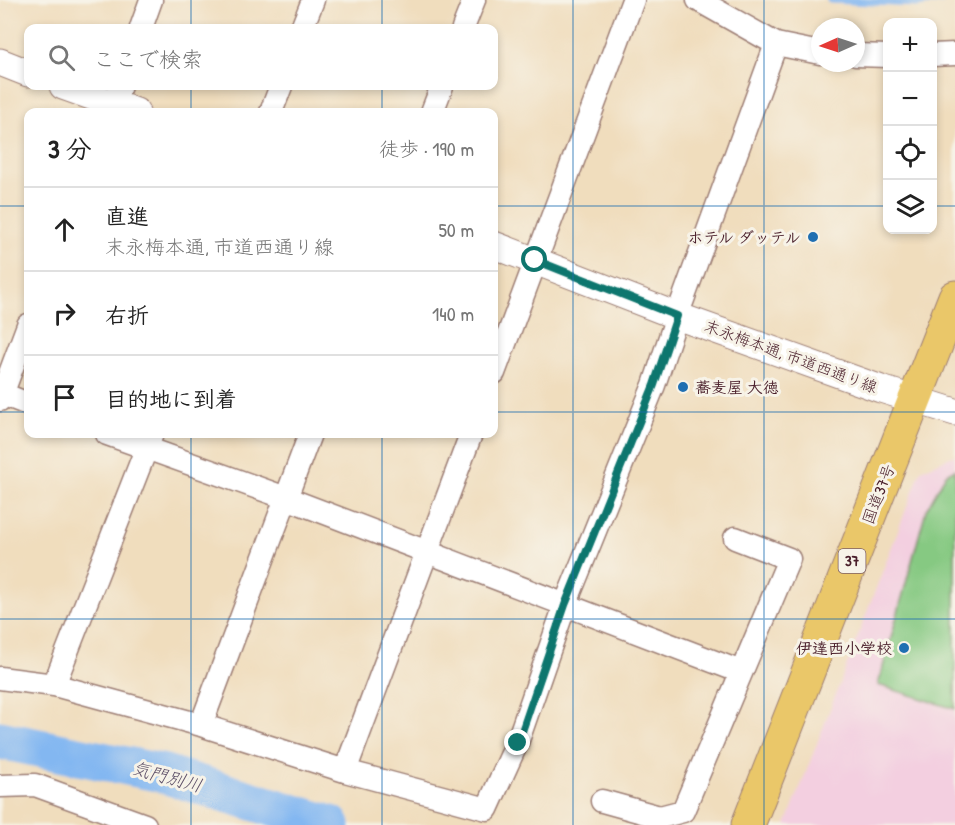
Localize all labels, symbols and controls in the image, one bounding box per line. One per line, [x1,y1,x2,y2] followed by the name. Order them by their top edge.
[811,18,865,72] north arrow
[883,18,937,234] map controls
[883,18,937,72] button: +
[24,24,498,90] search box
[45,41,78,74] icon: search
[93,44,203,74] text: ここで検索
[883,72,937,126] button: −
[883,126,937,180] button: locate
[48,131,92,166] text: 3 分
[379,135,474,162] text: 徒歩 · 190 m
[883,180,937,234] button: layers
[105,201,149,231] text: 直進
[48,213,81,246] icon: ahead
[438,216,474,243] text: 50 m
[687,226,801,248] place label: ホテル ダッテル
[806,230,820,244] marker: ホテル ダッテル
[105,233,334,260] text: 末永梅本通, 市道西通り線
[521,246,547,272] route start
[48,297,81,330] icon: right
[105,300,149,330] text: 右折
[432,300,474,327] text: 140 m
[701,314,881,398] street label: 末永梅本通, 市道西通り線
[695,376,779,398] place label: 蕎麦屋 大徳
[676,380,690,394] marker: 蕎麦屋 大徳
[48,381,81,414] icon: arrive
[105,384,237,414] text: 目的地に到着
[856,461,900,527] street label: 国道37号
[838,549,866,573] road number: 37
[796,637,892,659] place label: 伊達西小学校
[897,641,911,655] marker: 伊達西小学校
[504,729,530,755] route end
[129,755,205,798] water label: 気門別川

